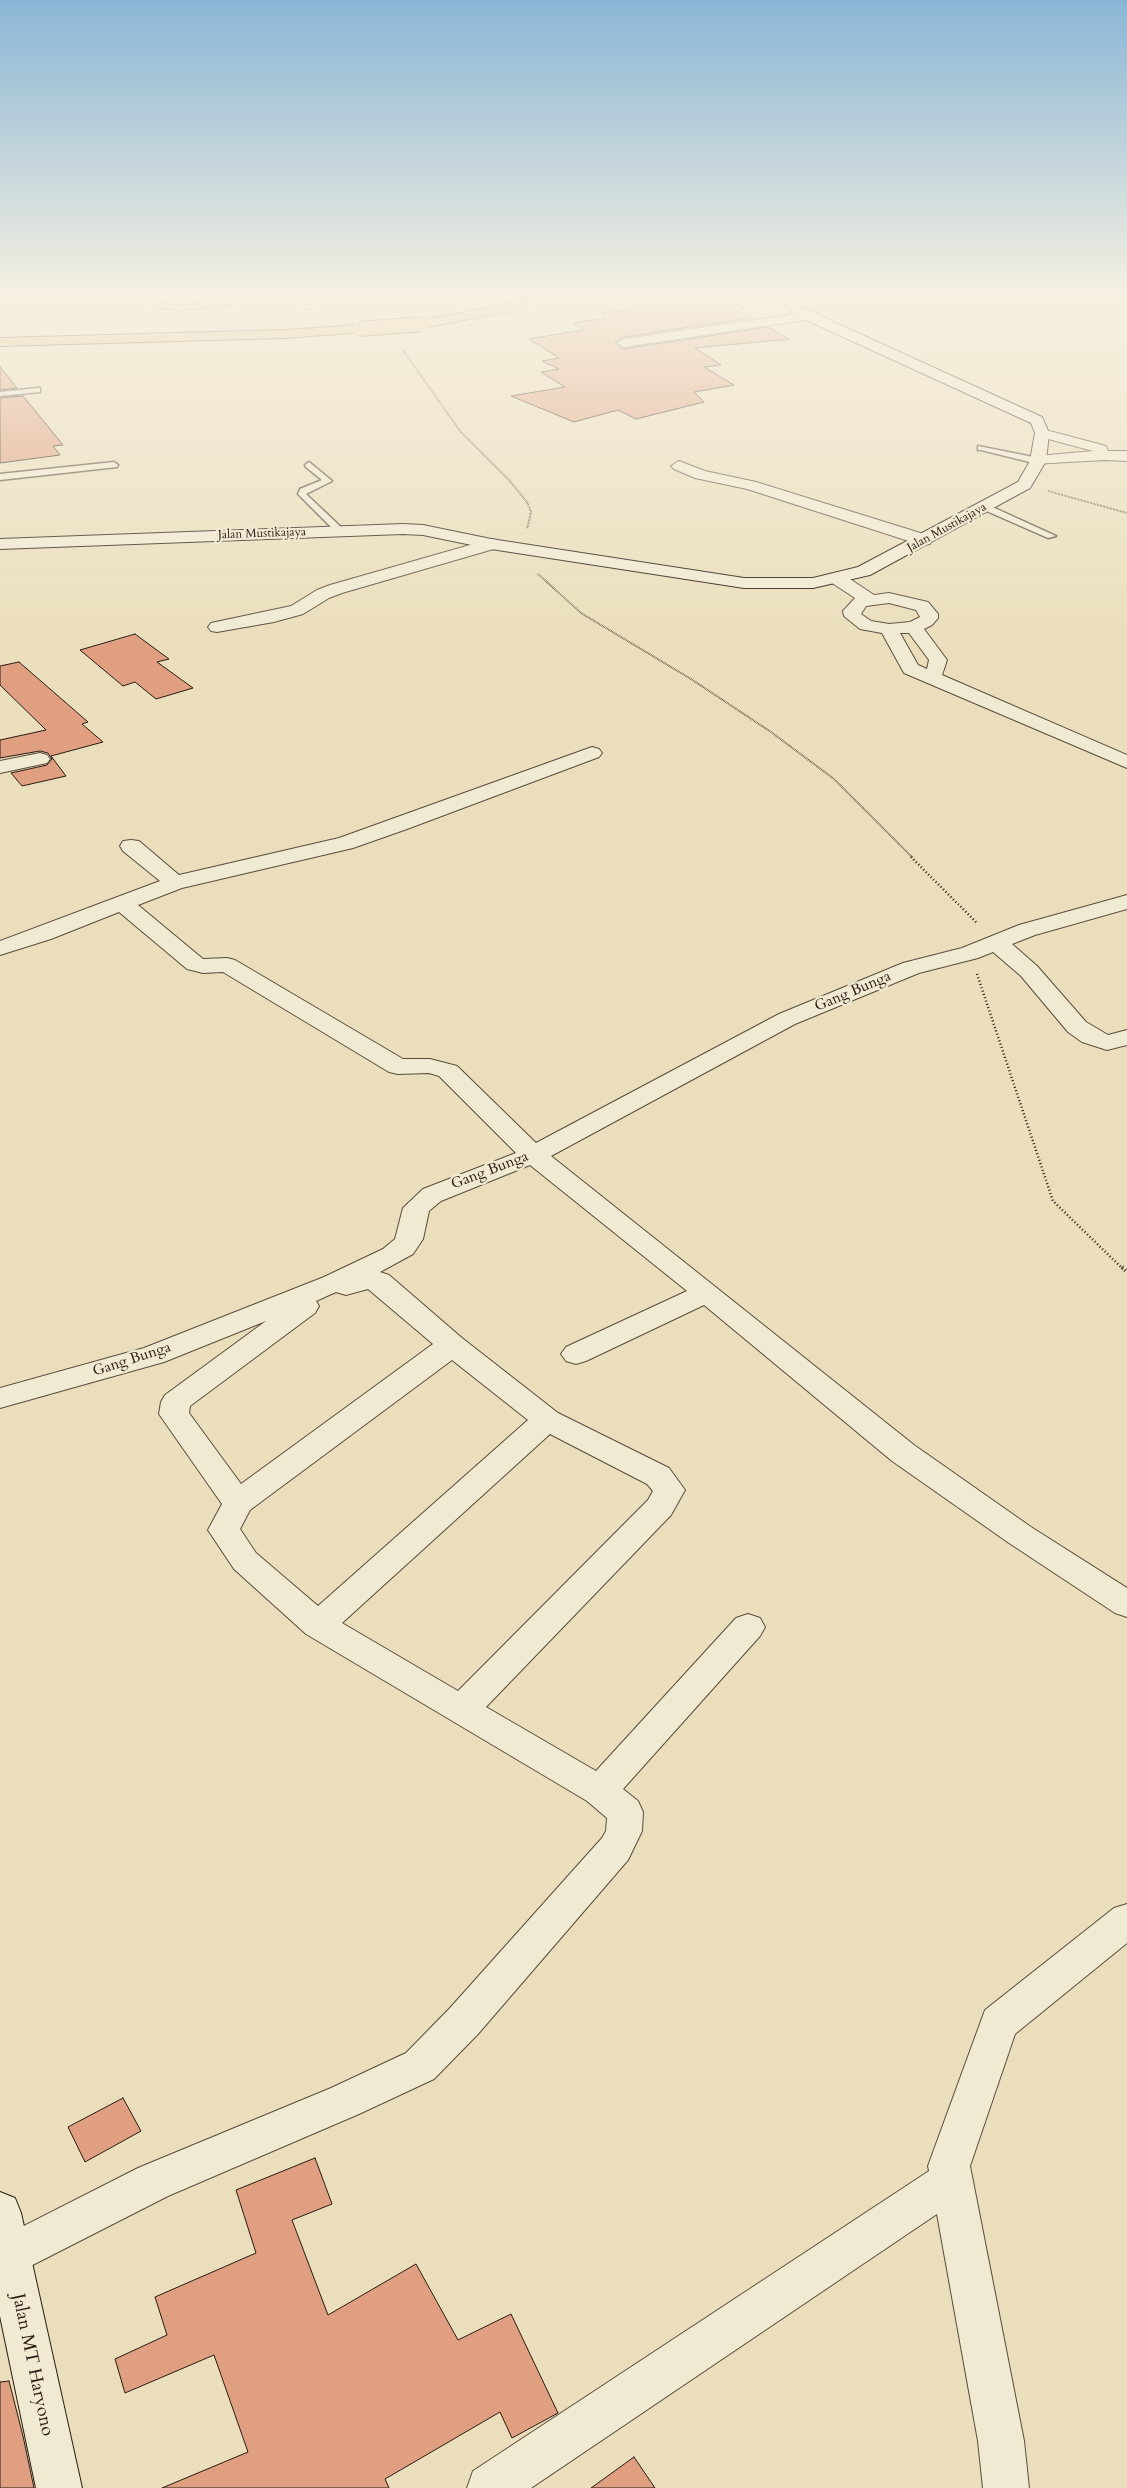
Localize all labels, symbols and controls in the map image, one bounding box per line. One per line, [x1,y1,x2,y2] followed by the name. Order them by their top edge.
[905,500,989,556] street label: Jalan Mustikajaya
[218,525,306,543] street label: Jalan Mustikajaya
[812,968,894,1016] street label: Gang Bunga
[449,1148,531,1194] street label: Gang Bunga
[91,1339,173,1381] street label: Gang Bunga
[6,2292,58,2438] street label: Jalan MT Haryono

